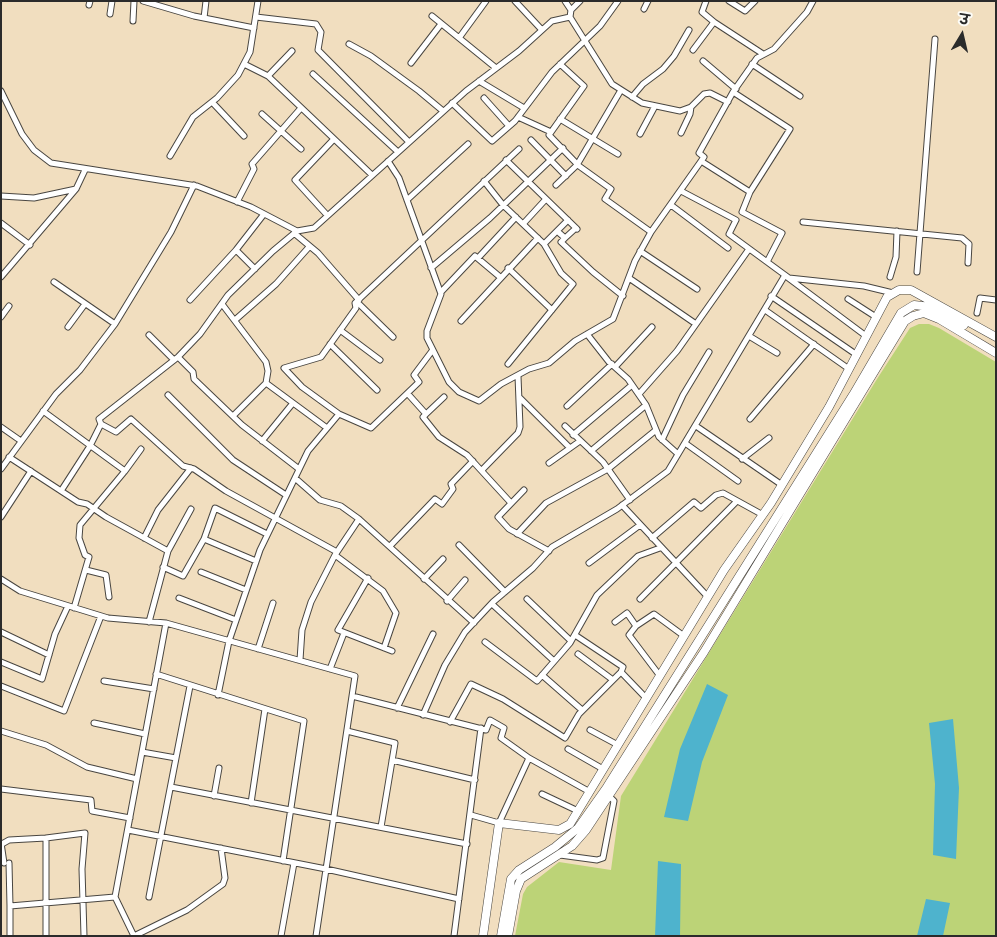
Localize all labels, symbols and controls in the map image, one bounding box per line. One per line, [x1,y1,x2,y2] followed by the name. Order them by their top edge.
[937,10,987,60] north arrow
[958,11,970,30] text: उ

